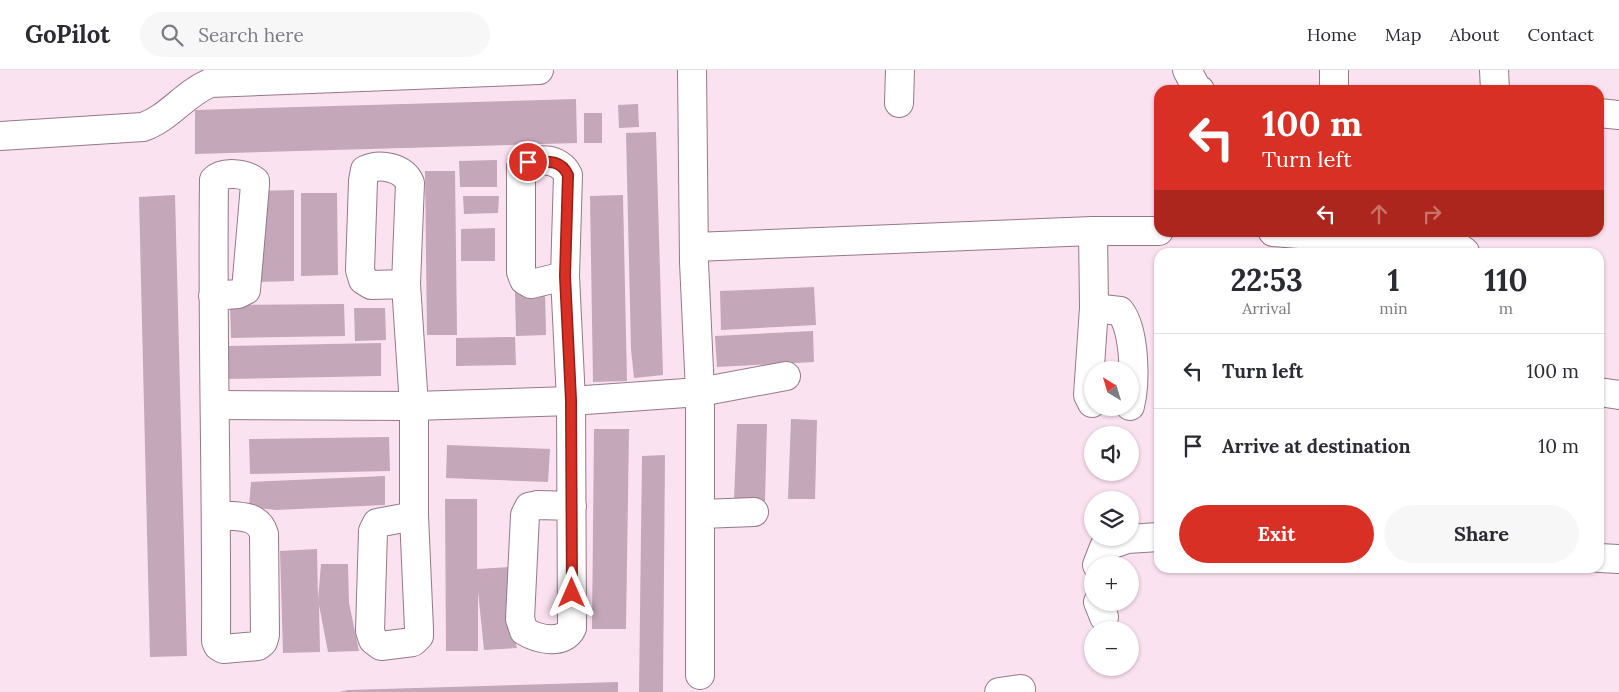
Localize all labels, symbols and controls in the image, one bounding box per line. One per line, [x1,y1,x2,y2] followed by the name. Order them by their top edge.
[140,12,490,57] search box
[25,19,110,50] text: GoPilot
[158,21,186,49] icon: search
[198,23,304,47] text: Search here
[1307,23,1357,46] text: Home
[1385,23,1421,46] text: Map
[1449,23,1499,46] text: About
[1527,23,1594,46] text: Contact
[1262,101,1362,146] text: 100 m
[1179,105,1244,170] icon: left
[507,141,549,183] pin
[1262,145,1352,173] text: Turn left
[514,148,542,176] icon: arrive
[1312,200,1340,228] icon: left
[1365,200,1393,228] icon: ahead
[1418,200,1446,228] icon: right
[1230,261,1303,299] text: 22:53
[1387,261,1400,299] text: 1
[1484,261,1528,299] text: 110
[1242,298,1291,318] text: Arrival
[1379,298,1408,318] text: min
[1499,298,1513,318] text: m
[1179,357,1207,385] icon: left
[1222,359,1303,383] text: Turn left
[1527,359,1579,383] text: 100 m
[1084,361,1139,416] north arrow
[1084,361,1139,676] map controls
[1084,426,1139,481] button: sound
[1179,432,1207,460] icon: arrive
[1222,434,1411,458] text: Arrive at destination
[1538,434,1579,458] text: 10 m
[1084,491,1139,546] button: layers
[1179,505,1374,563] button: Exit
[1384,505,1579,563] button: Share
[1084,556,1139,611] button: +
[545,566,597,618] position arrow
[1084,621,1139,676] button: −

